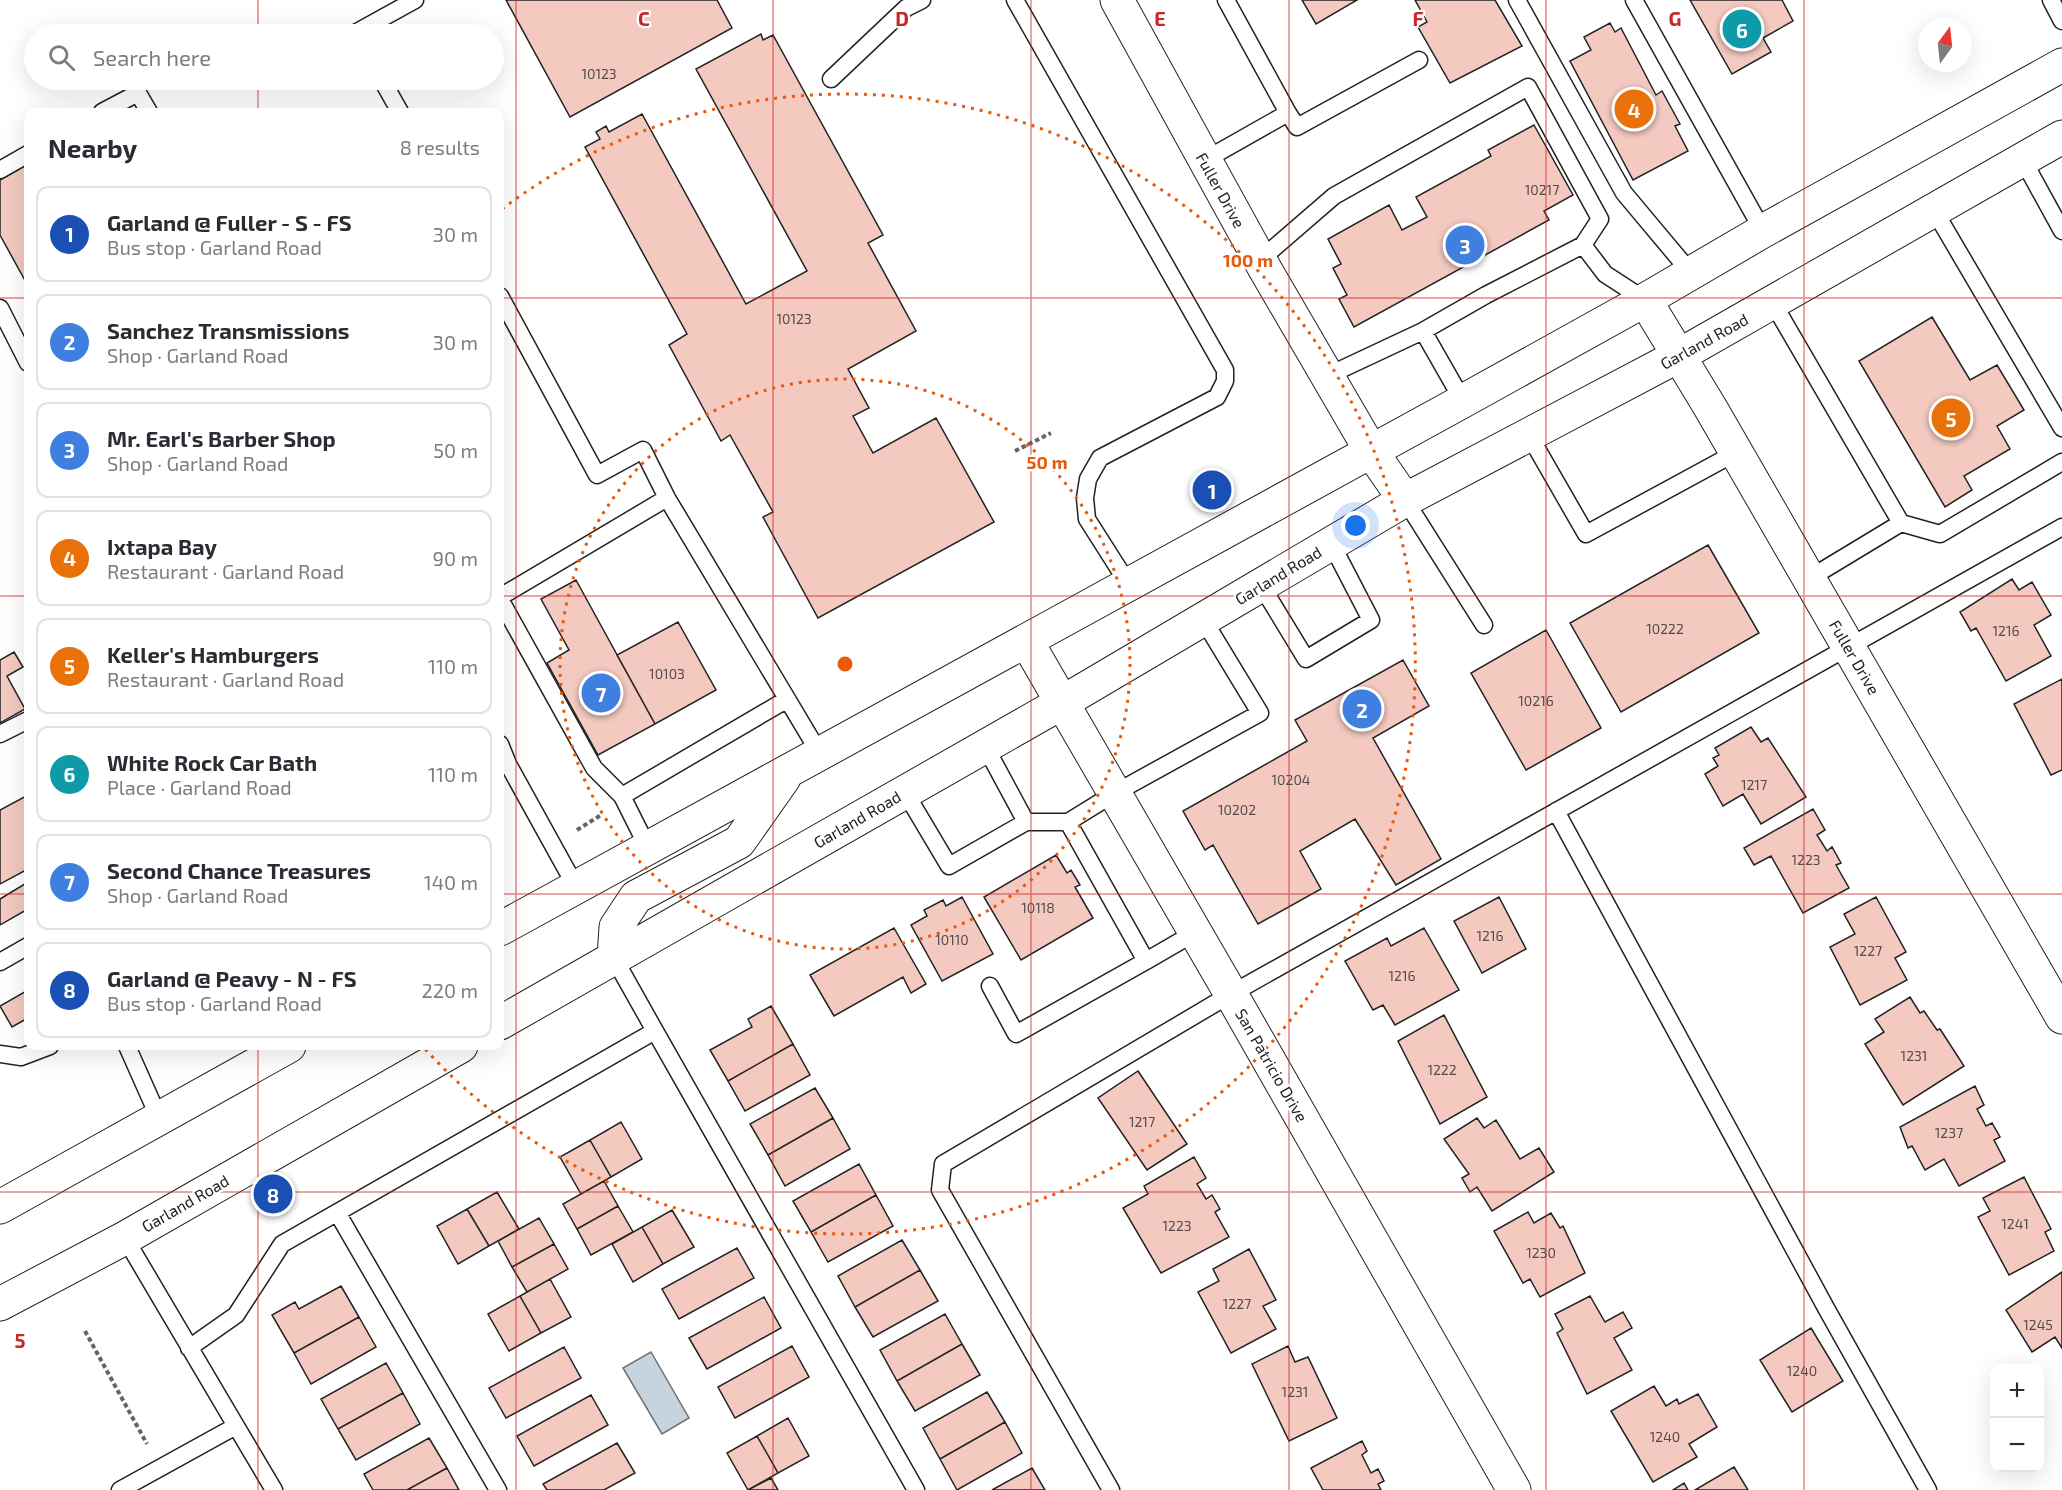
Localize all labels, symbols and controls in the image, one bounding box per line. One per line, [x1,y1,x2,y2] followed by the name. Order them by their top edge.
[638,6,650,30] text: C
[895,6,909,30] text: D
[1154,6,1166,30] text: E
[1412,6,1424,30] text: F
[1669,6,1681,30] text: G
[1722,6,1762,51] pin: 6
[1918,18,1972,72] north arrow
[24,24,504,90] search box
[45,41,78,74] icon: search
[93,44,211,70] text: Search here
[581,65,617,82] house number: 10123
[1614,86,1654,132] pin: 4
[48,132,137,163] text: Nearby
[400,135,480,159] text: 8 results
[1193,149,1249,231] street label: Fuller Drive
[1525,181,1559,198] house number: 10217
[107,209,352,235] text: Garland @ Fuller - S - FS
[65,222,74,246] text: 1
[433,222,478,246] text: 30 m
[1446,222,1484,268] pin: 3
[107,235,322,259] text: Bus stop · Garland Road
[1223,249,1273,271] text: 100 m
[1657,309,1751,373] street label: Garland Road
[776,310,812,327] house number: 10123
[107,317,349,343] text: Sanchez Transmissions
[64,330,75,354] text: 2
[433,330,478,354] text: 30 m
[107,343,289,367] text: Shop · Garland Road
[1932,396,1970,440] pin: 5
[107,425,336,451] text: Mr. Earl's Barber Shop
[64,438,75,462] text: 3
[433,438,478,462] text: 50 m
[107,451,289,475] text: Shop · Garland Road
[1026,451,1068,473] text: 50 m
[1192,468,1232,512] pin: 1
[1341,511,1370,540] your location
[107,533,217,559] text: Ixtapa Bay
[1231,542,1325,608] street label: Garland Road
[63,546,76,570] text: 4
[433,546,478,570] text: 90 m
[107,559,344,583] text: Restaurant · Garland Road
[1826,616,1884,698] street label: Fuller Drive
[1646,620,1684,637] house number: 10222
[1992,622,2020,639] house number: 1216
[107,641,319,667] text: Keller's Hamburgers
[64,654,75,678] text: 5
[428,654,478,678] text: 110 m
[835,654,855,674] centre of rings
[649,665,685,682] house number: 10103
[107,667,344,691] text: Restaurant · Garland Road
[582,670,620,716] pin: 7
[1342,686,1382,732] pin: 2
[1518,692,1554,709] house number: 10216
[107,749,317,775] text: White Rock Car Bath
[64,762,75,786] text: 6
[428,762,478,786] text: 110 m
[1272,771,1310,788] house number: 10204
[107,775,292,799] text: Place · Garland Road
[1741,776,1767,793] house number: 1217
[810,786,904,852] street label: Garland Road
[1218,801,1256,818] house number: 10202
[1791,851,1821,868] house number: 1223
[107,857,371,883] text: Second Chance Treasures
[64,870,75,894] text: 7
[424,870,478,894] text: 140 m
[107,883,289,907] text: Shop · Garland Road
[1021,899,1055,916] house number: 10118
[1476,927,1504,944] house number: 1216
[935,931,969,948] house number: 10110
[1854,942,1882,959] house number: 1227
[107,965,357,991] text: Garland @ Peavy - N - FS
[1388,967,1416,984] house number: 1216
[63,978,76,1002] text: 8
[421,978,478,1002] text: 220 m
[107,991,322,1015] text: Bus stop · Garland Road
[1232,1005,1312,1125] street label: San Patricio Drive
[1901,1047,1927,1064] house number: 1231
[1427,1061,1457,1078] house number: 1222
[1129,1113,1155,1130] house number: 1217
[1935,1124,1963,1141] house number: 1237
[138,1170,232,1236] street label: Garland Road
[254,1172,292,1216] pin: 8
[2001,1215,2029,1232] house number: 1241
[1162,1217,1192,1234] house number: 1223
[1526,1244,1556,1261] house number: 1230
[1223,1295,1251,1312] house number: 1227
[2023,1316,2053,1333] house number: 1245
[14,1328,26,1352] text: 5
[1787,1362,1817,1379] house number: 1240
[1990,1364,2044,1472] map controls
[1990,1364,2044,1418] button: +
[1282,1383,1308,1400] house number: 1231
[1990,1418,2044,1472] button: −
[1650,1428,1680,1445] house number: 1240

